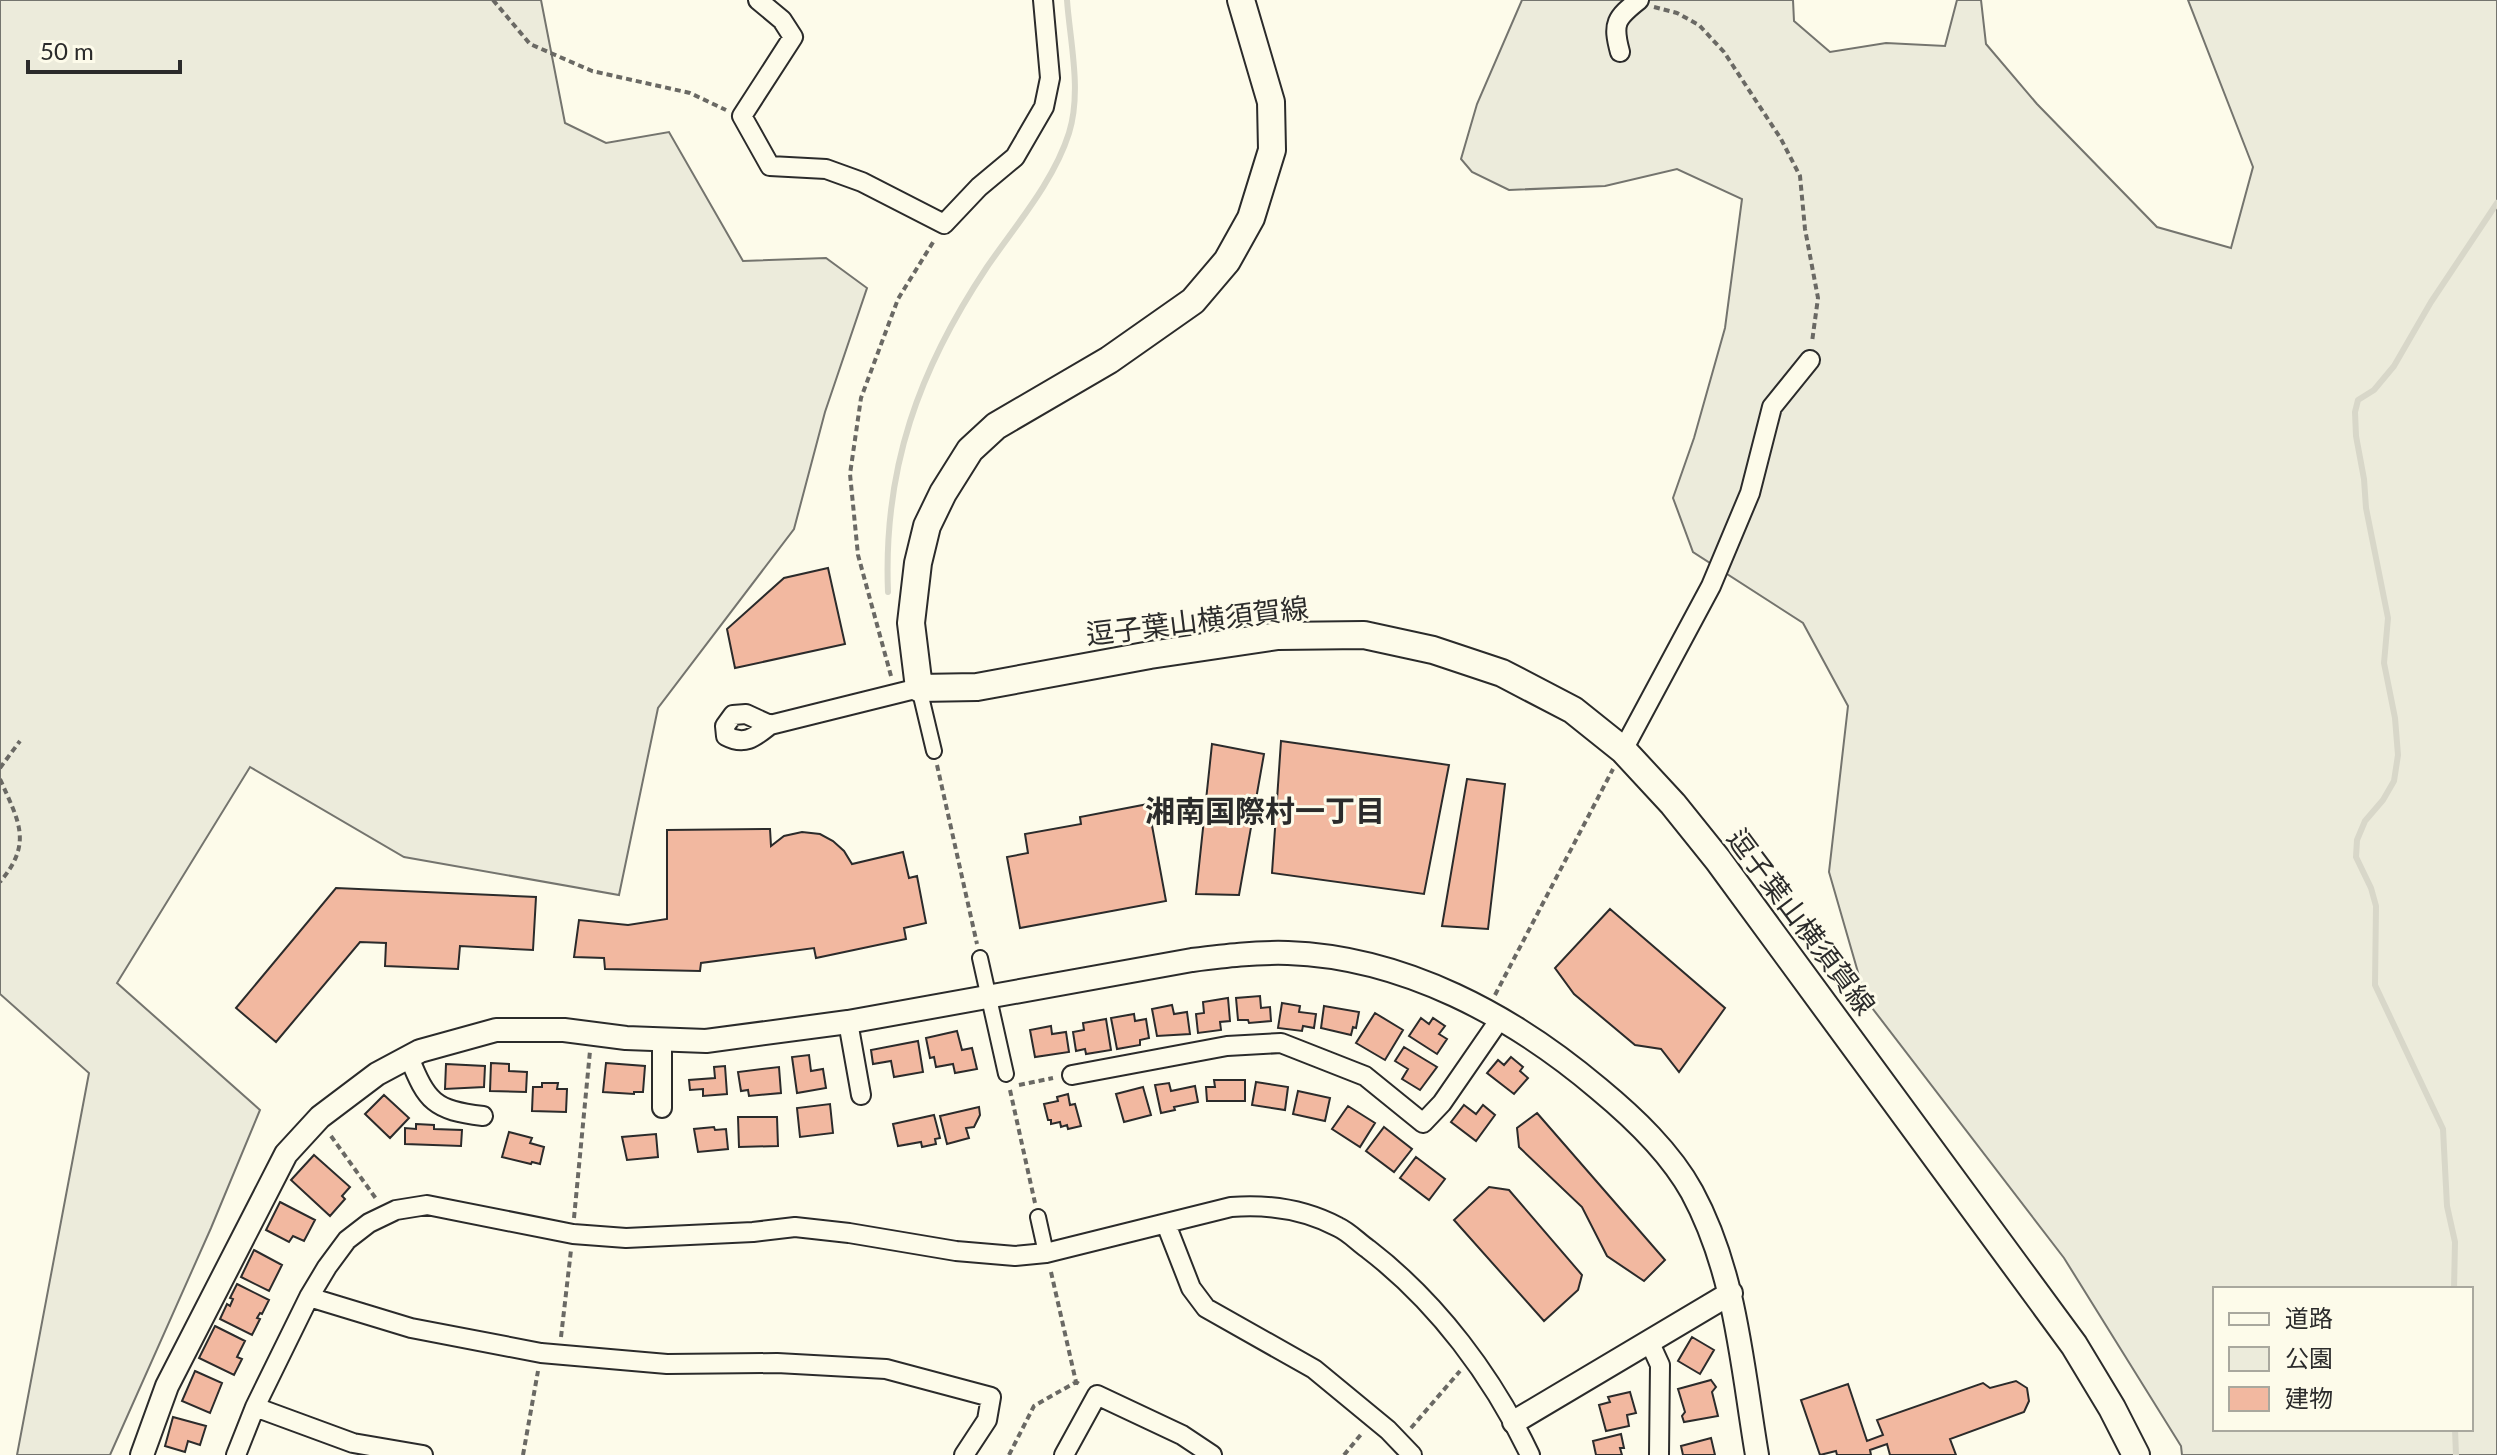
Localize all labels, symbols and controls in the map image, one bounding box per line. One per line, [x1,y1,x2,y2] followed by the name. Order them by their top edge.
[28,24,180,74] scale bar
[40,36,94,65] text: 50 m
[1084,589,1310,651] street label: 逗子葉山横須賀線
[1145,792,1385,828] district label: 湘南国際村一丁目
[1721,821,1883,1021] street label: 逗子葉山横須賀線
[2213,1287,2473,1431] legend
[2285,1303,2333,1332] text: 道路
[2285,1343,2333,1372] text: 公園
[2285,1383,2333,1412] text: 建物

